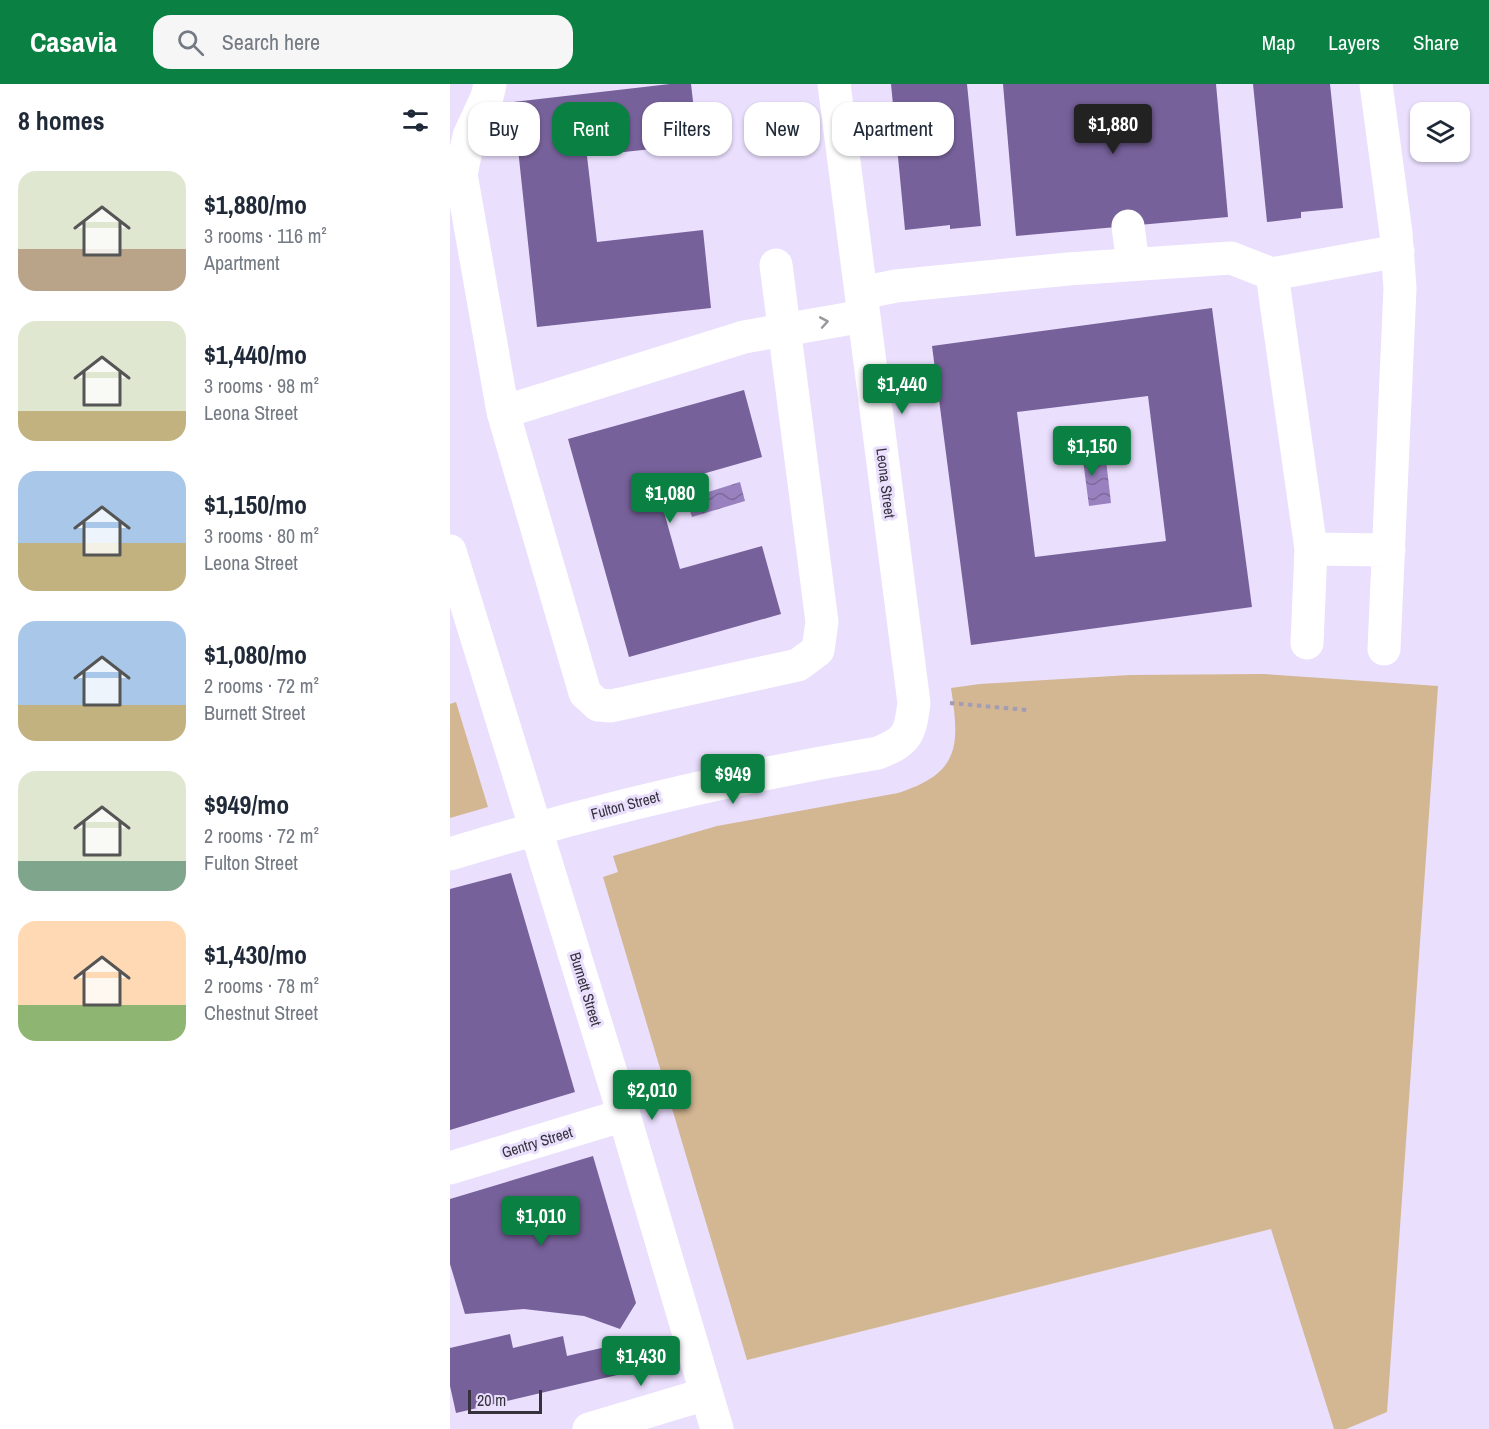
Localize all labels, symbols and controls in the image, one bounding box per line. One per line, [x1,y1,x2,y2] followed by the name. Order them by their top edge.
[153,15,573,69] search box
[30,23,117,61] text: Casavia
[174,26,207,59] icon: search
[222,27,320,57] text: Search here
[1262,28,1295,57] text: Map
[1328,28,1380,57] text: Layers
[1413,28,1459,57] text: Share
[468,102,540,156] chip: Buy
[552,102,630,156] chip: Rent
[642,102,732,156] chip: Filters
[744,102,820,156] chip: New
[832,102,954,156] chip: Apartment
[1410,102,1470,162] map controls
[1410,102,1470,162] button: layers
[18,103,105,138] text: 8 homes
[399,104,432,137] icon: filters
[1064,104,1162,155] pin: $1,880
[1088,110,1138,137] text: $1,880
[204,187,307,222] text: $1,880/mo
[66,195,138,267] icon: home
[204,222,327,249] text: 3 rooms · 116 m²
[204,249,280,276] text: Apartment
[819,316,829,329] one-way arrow
[204,337,307,372] text: $1,440/mo
[66,345,138,417] icon: home
[853,364,951,415] pin: $1,440
[877,370,927,397] text: $1,440
[204,372,319,399] text: 3 rooms · 98 m²
[204,399,298,426] text: Leona Street
[1043,426,1141,477] pin: $1,150
[1067,432,1117,459] text: $1,150
[871,447,901,520] street label: Leona Street
[621,473,719,524] pin: $1,080
[645,479,695,506] text: $1,080
[204,487,307,522] text: $1,150/mo
[66,495,138,567] icon: home
[204,522,319,549] text: 3 rooms · 80 m²
[204,549,298,576] text: Leona Street
[204,637,307,672] text: $1,080/mo
[66,645,138,717] icon: home
[204,672,319,699] text: 2 rooms · 72 m²
[204,699,305,726] text: Burnett Street
[697,754,769,805] pin: $949
[715,760,751,787] text: $949
[588,786,662,824] street label: Fulton Street
[204,787,289,822] text: $949/mo
[66,795,138,867] icon: home
[204,822,319,849] text: 2 rooms · 72 m²
[204,849,298,876] text: Fulton Street
[204,937,307,972] text: $1,430/mo
[66,945,138,1017] icon: home
[565,950,607,1029] street label: Burnett Street
[204,972,319,999] text: 2 rooms · 78 m²
[204,999,318,1026] text: Chestnut Street
[603,1070,701,1121] pin: $2,010
[627,1076,677,1103] text: $2,010
[499,1121,576,1163] street label: Gentry Street
[492,1196,590,1247] pin: $1,010
[516,1202,566,1229] text: $1,010
[592,1336,690,1387] pin: $1,430
[616,1342,666,1369] text: $1,430
[468,1387,542,1414] scale bar
[477,1389,506,1411] text: 20 m

